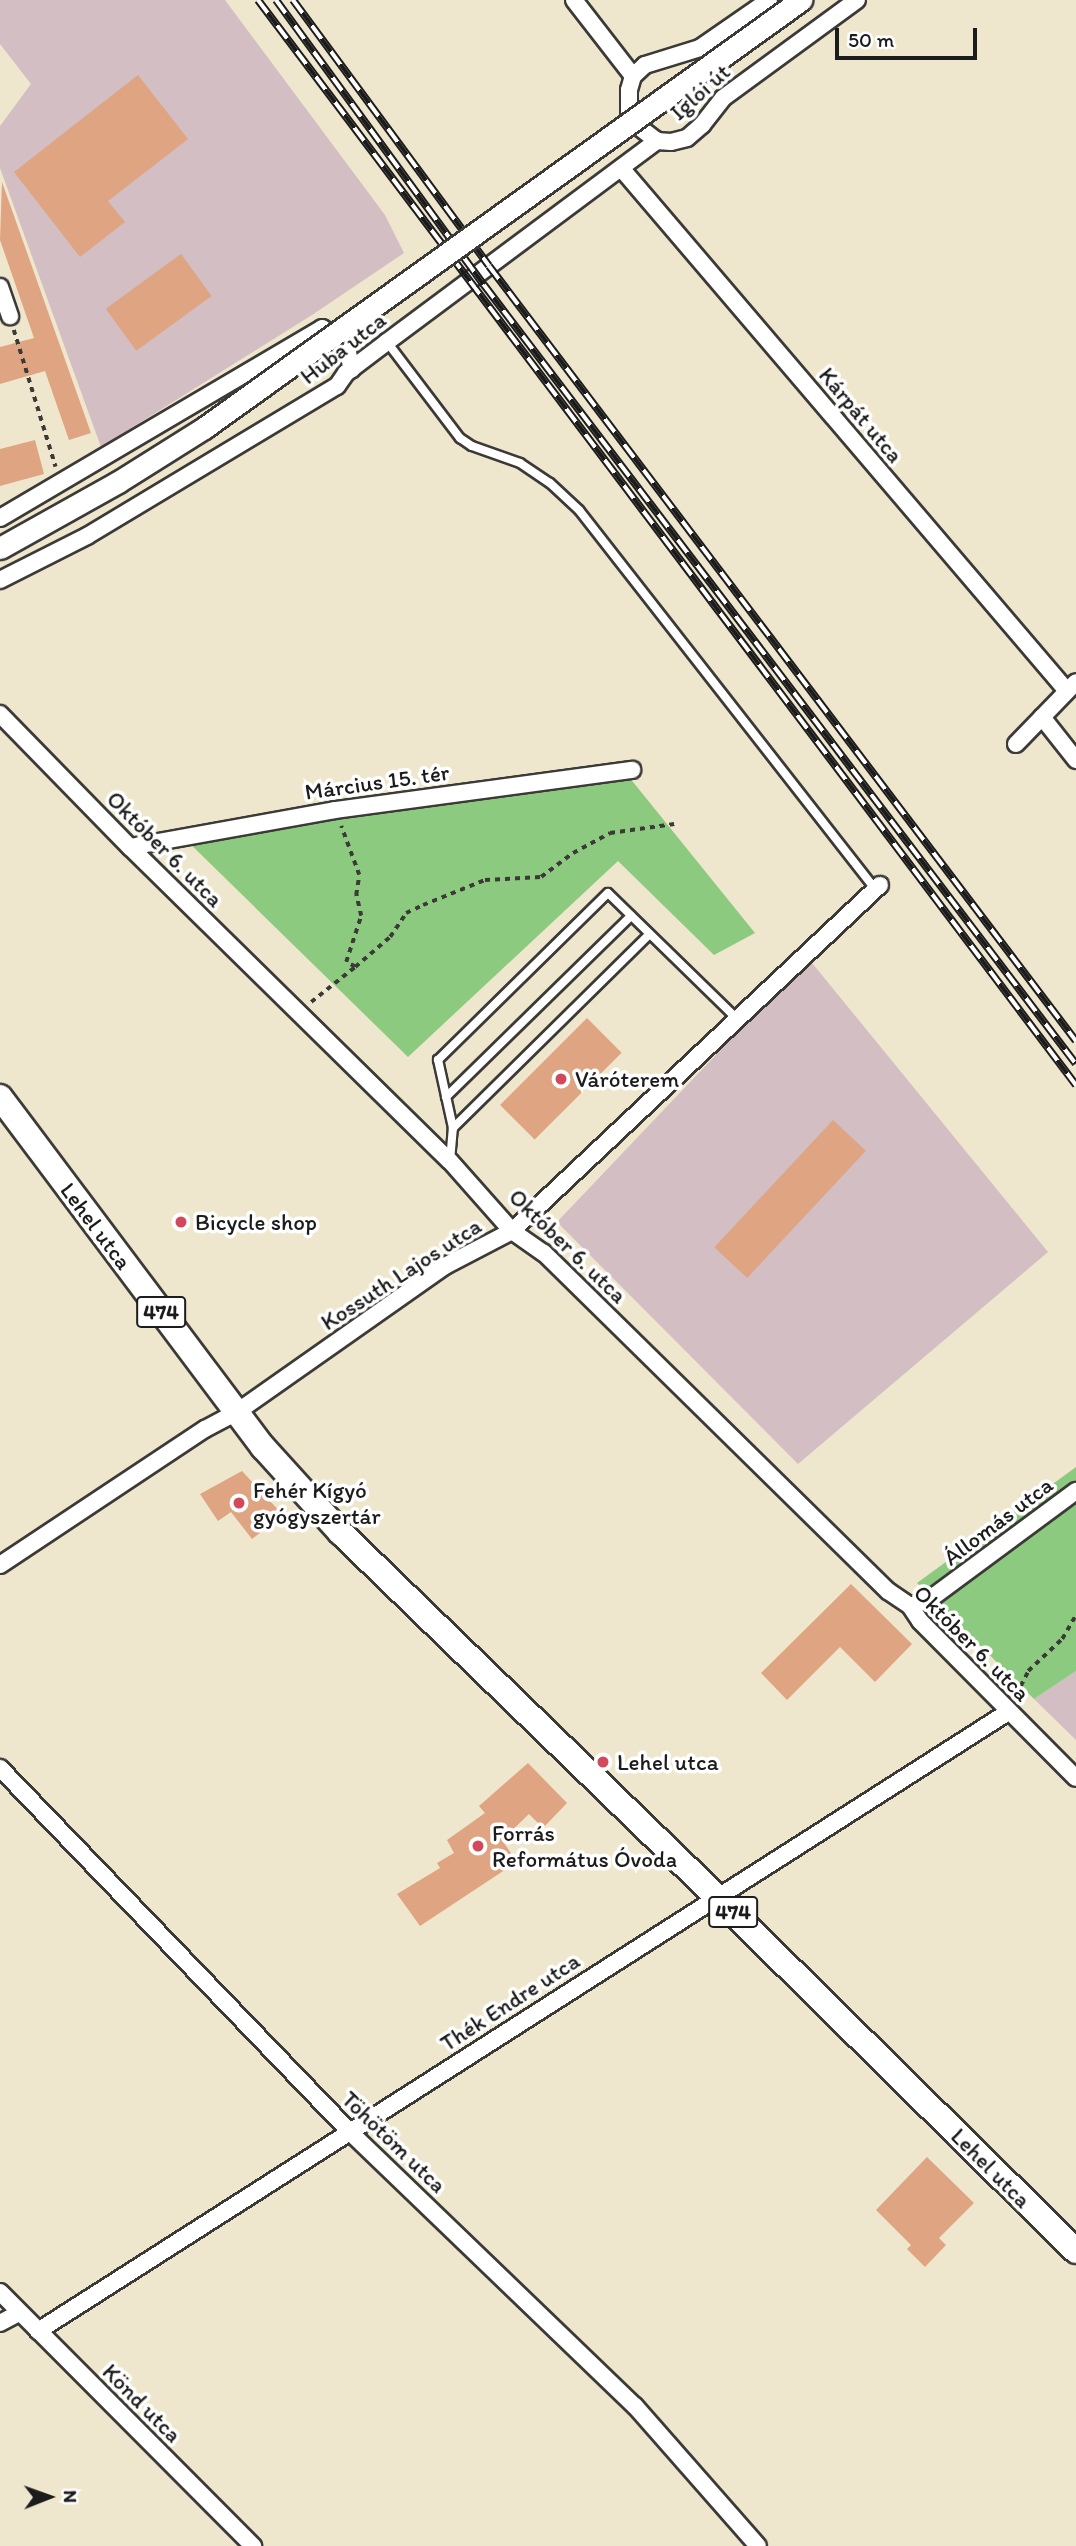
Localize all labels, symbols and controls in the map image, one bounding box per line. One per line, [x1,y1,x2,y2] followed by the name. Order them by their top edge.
[838,14,980,58] scale bar
[848,27,894,52] text: 50 m
[664,58,736,126] street label: Iglói út
[295,306,391,390] street label: Huba utca
[813,362,909,468] street label: Kárpát utca
[303,758,451,806] street label: Március 15. tér
[101,785,229,913] street label: Október 6. utca
[575,1065,679,1093] place label: Váróterem
[553,1071,569,1087] marker: Váróterem
[55,1177,137,1275] street label: Lehel utca
[504,1183,632,1309] street label: Október 6. utca
[195,1208,317,1236] place label: Bicycle shop
[316,1212,486,1336] street label: Kossuth Lajos utca
[173,1214,189,1230] marker: Bicycle shop
[135,1294,187,1330] road number: 474
[938,1471,1058,1571] street label: Állomás utca
[253,1476,381,1530] place label: Fehér Kígyó gyógyszertár
[231,1495,247,1511] marker: Fehér Kígyó gyógyszertár
[908,1579,1036,1707] street label: Október 6. utca
[617,1748,718,1776] place label: Lehel utca
[595,1754,611,1770] marker: Lehel utca
[492,1819,676,1873] place label: Forrás Református Óvoda
[470,1838,486,1854] marker: Forrás Református Óvoda
[707,1895,759,1930] road number: 474
[436,1947,584,2057] street label: Thék Endre utca
[336,2085,452,2199] street label: Töhötöm utca
[946,2123,1036,2213] street label: Lehel utca
[97,2358,187,2448] street label: Könd utca
[14,2462,84,2532] north arrow
[59,2490,82,2503] text: N

